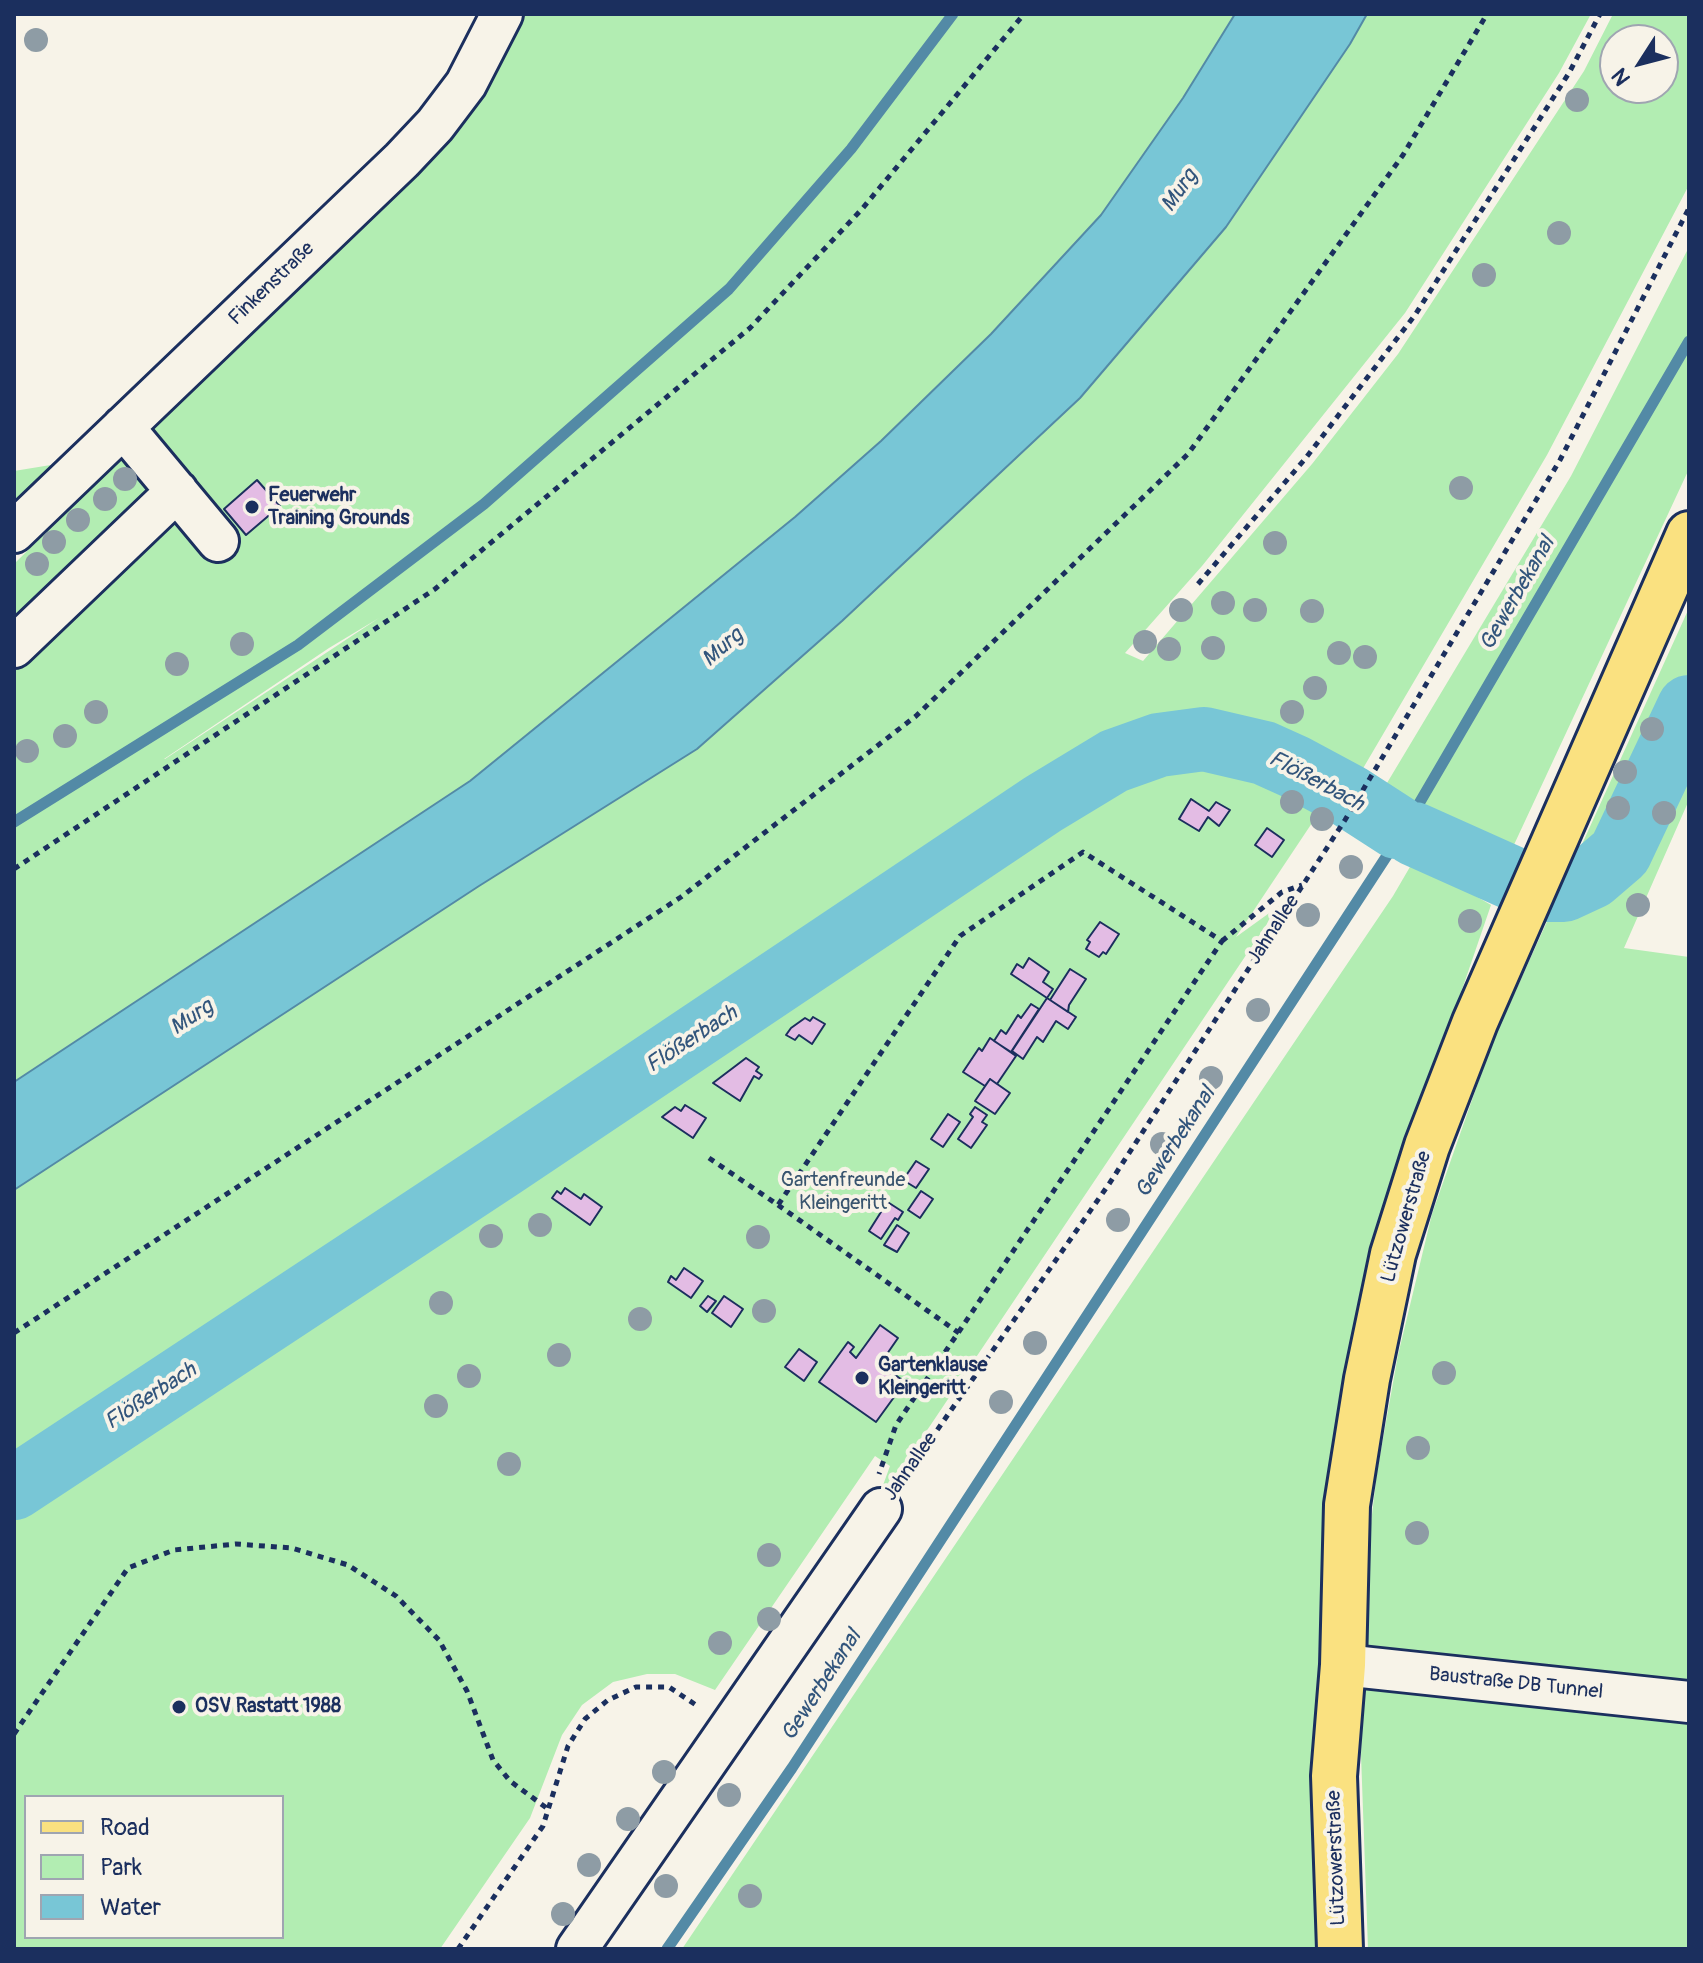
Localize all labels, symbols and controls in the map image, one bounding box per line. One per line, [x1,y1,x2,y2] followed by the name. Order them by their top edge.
[1599,24,1679,104] north arrow
[1606,63,1637,91] text: N
[1156,165,1204,217] water label: Murg
[224,237,320,331] street label: Finkenstraße
[268,484,410,531] place label: Feuerwehr Training Grounds
[243,498,261,516] marker: Feuerwehr Training Grounds
[1475,532,1561,656] water label: Gewerbekanal
[697,623,749,673] water label: Murg
[1264,746,1368,818] water label: Flößerbach
[1243,891,1305,969] street label: Jahnallee
[166,994,218,1042] water label: Murg
[641,1001,743,1079] water label: Flößerbach
[1130,1082,1222,1204] water label: Gewerbekanal
[1377,1149,1437,1285] street label: Lützowerstraße
[781,1169,905,1216] park label: Gartenfreunde Kleingeritt
[878,1354,987,1401] place label: Gartenklause Kleingeritt
[100,1358,202,1436] water label: Flößerbach
[853,1369,871,1387] marker: Gartenklause Kleingeritt
[879,1428,943,1506] street label: Jahnallee
[776,1625,868,1747] water label: Gewerbekanal
[1428,1663,1604,1705] street label: Baustraße DB Tunnel
[195,1695,341,1719] place label: OSV Rastatt 1988
[170,1698,188,1716] marker: OSV Rastatt 1988
[1323,1790,1351,1926] street label: Lützowerstraße
[24,1795,284,1939] legend
[100,1813,150,1842] text: Road
[100,1853,142,1882] text: Park
[100,1893,161,1922] text: Water

